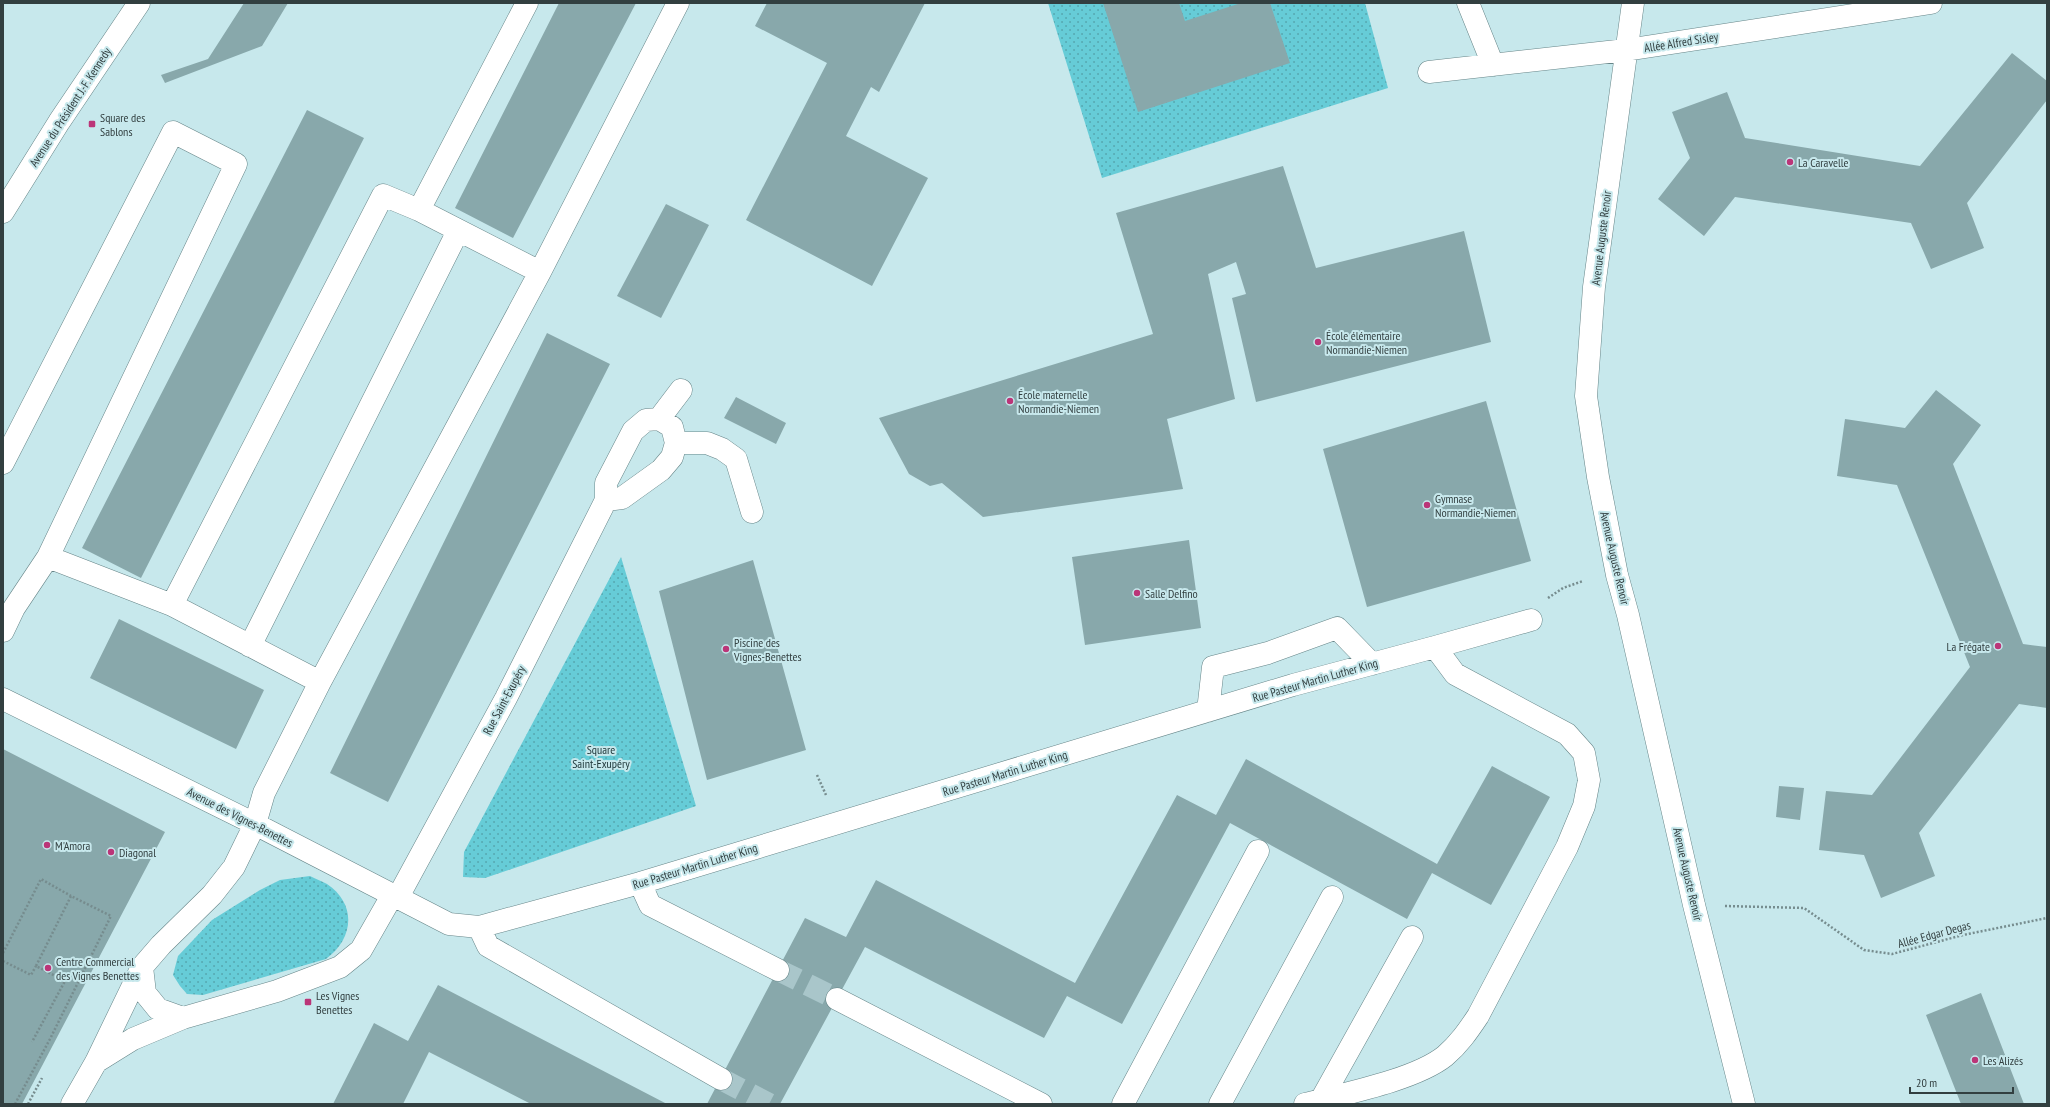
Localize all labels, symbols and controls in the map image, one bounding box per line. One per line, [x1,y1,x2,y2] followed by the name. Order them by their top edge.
[1643,29,1720,55] street label: Allée Alfred Sisley
[26,44,114,169] street label: Avenue du Président J.-F. Kennedy
[100,110,145,139] place label: Square des Sablons
[87,119,97,129] marker: Square des Sablons
[1798,155,1849,170] place label: La Caravelle
[1785,157,1795,167] marker: La Caravelle
[1588,189,1614,286] street label: Avenue Auguste Renoir
[1326,328,1407,357] place label: École élémentaire Normandie-Niemen
[1313,337,1323,347] marker: École élémentaire Normandie-Niemen
[1018,387,1099,416] place label: École maternelle Normandie-Niemen
[1005,396,1015,406] marker: École maternelle Normandie-Niemen
[1435,491,1516,520] place label: Gymnase Normandie-Niemen
[1422,500,1432,510] marker: Gymnase Normandie-Niemen
[1597,510,1633,607] street label: Avenue Auguste Renoir
[1145,586,1198,601] place label: Salle Delfino
[1132,588,1142,598] marker: Salle Delfino
[733,635,801,664] place label: Piscine des Vignes-Benettes
[1947,639,1990,654] place label: La Frégate
[1993,641,2003,651] marker: La Frégate
[721,644,731,654] marker: Piscine des Vignes-Benettes
[1251,655,1379,705] street label: Rue Pasteur Martin Luther King
[480,662,529,737] street label: Rue Saint-Exupéry
[572,742,630,771] park label: Square Saint-Exupéry
[941,747,1069,799] street label: Rue Pasteur Martin Luther King
[185,784,295,850] street label: Avenue des Vignes-Benettes
[1670,826,1706,923] street label: Avenue Auguste Renoir
[55,838,91,853] place label: M'Amora
[42,840,52,850] marker: M'Amora
[631,840,759,892] street label: Rue Pasteur Martin Luther King
[119,845,156,860] place label: Diagonal
[106,847,116,857] marker: Diagonal
[1896,917,1972,951] street label: Allée Edgar Degas
[56,954,139,983] place label: Centre Commercial des Vignes Benettes
[43,963,53,973] marker: Centre Commercial des Vignes Benettes
[316,988,359,1017] place label: Les Vignes Benettes
[303,997,313,1007] marker: Les Vignes Benettes
[1983,1053,2023,1068] place label: Les Alizés
[1970,1055,1980,1065] marker: Les Alizés
[1910,1069,2013,1095] scale bar
[1916,1075,1937,1090] text: 20 m

